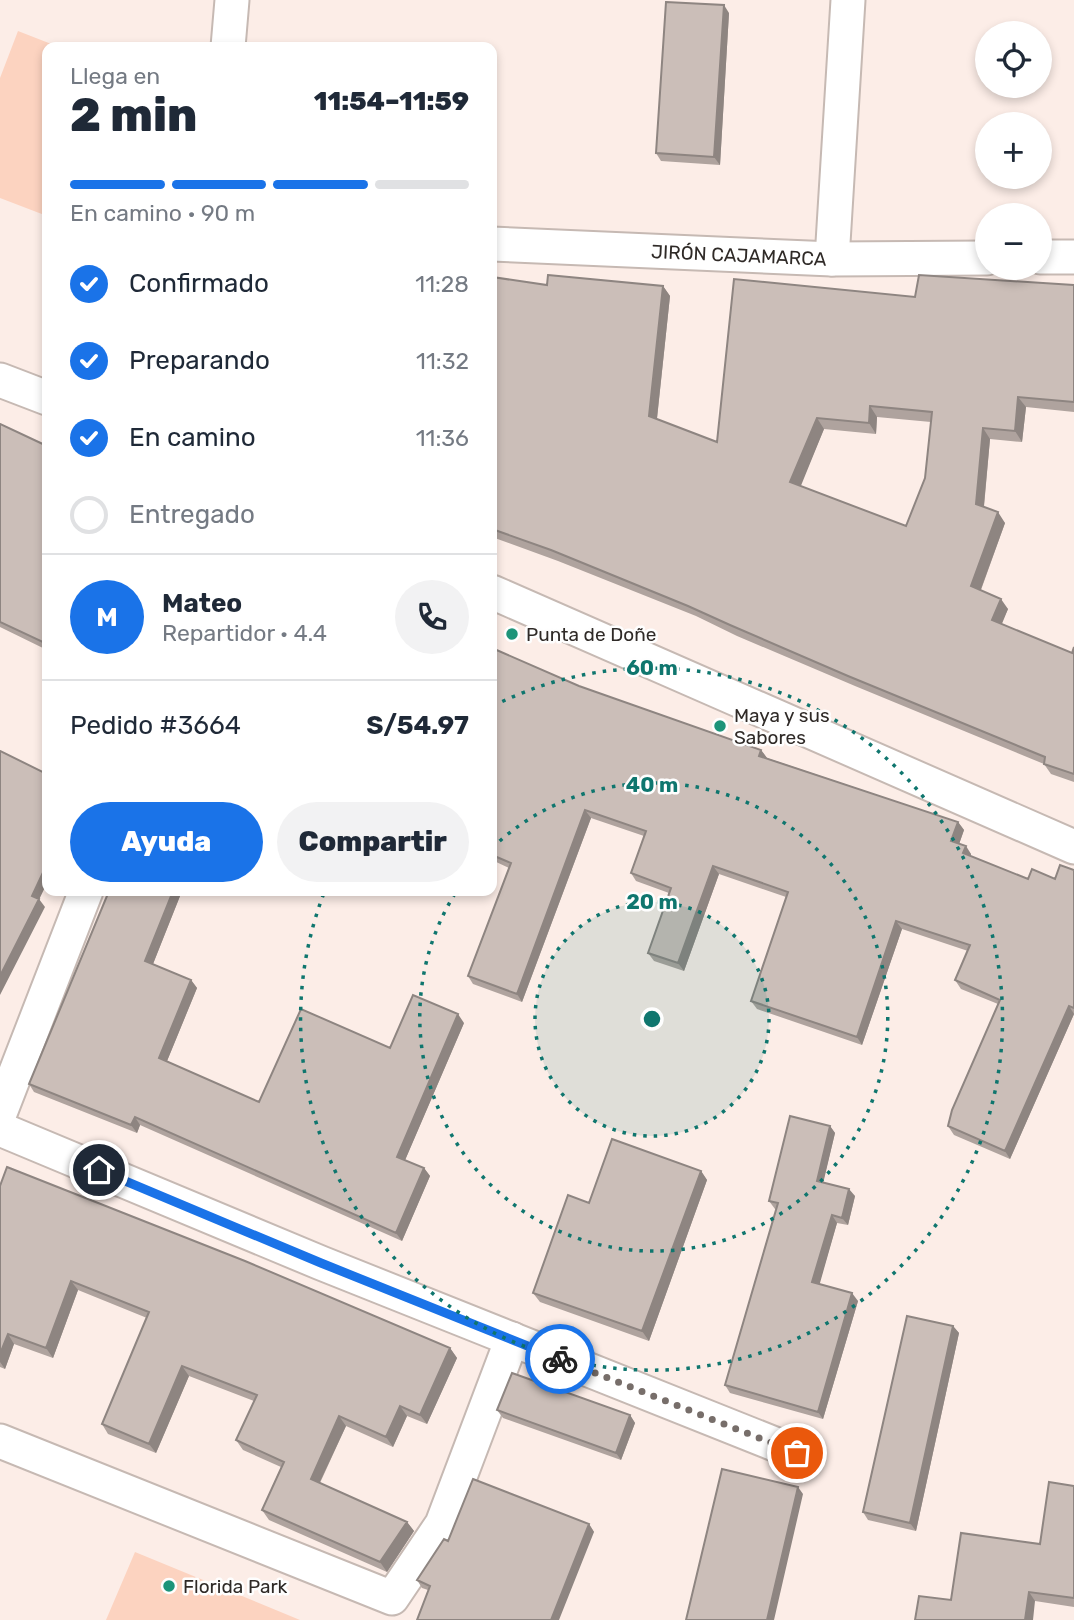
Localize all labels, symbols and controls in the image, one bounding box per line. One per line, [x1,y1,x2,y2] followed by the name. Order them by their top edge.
[975,21,1052,280] map controls
[975,21,1052,98] button: locate
[70,62,160,90] text: Llega en
[314,86,469,117] text: 11:54–11:59
[70,88,197,143] text: 2 min
[975,112,1052,189] button: +
[70,199,255,227] text: En camino · 90 m
[975,203,1052,280] button: −
[651,240,827,270] street label: JIRÓN CAJAMARCA
[70,265,108,303] icon: check
[129,268,269,299] text: Confirmado
[415,270,469,298] text: 11:28
[70,342,108,380] icon: check
[129,345,270,376] text: Preparando
[416,347,469,375] text: 11:32
[70,419,108,457] icon: check
[129,422,256,453] text: En camino
[416,424,469,452] text: 11:36
[129,499,255,530] text: Entregado
[395,580,469,654] button: phone
[162,588,242,619] text: Mateo
[96,602,118,633] text: M
[162,619,327,647] text: Repartidor · 4.4
[526,623,656,646] place label: Punta de Doñe
[504,626,520,642] marker: Punta de Doñe
[626,655,678,680] text: 60 m
[734,704,830,749] place label: Maya y sus Sabores
[70,710,241,741] text: Pedido #3664
[366,710,469,741] text: S/54.97
[712,718,728,734] marker: Maya y sus Sabores
[626,772,678,797] text: 40 m
[70,802,263,882] button: Ayuda
[277,802,469,882] button: Compartir
[626,889,678,914] text: 20 m
[640,1007,664,1031] centre of rings
[69,1140,129,1200] pin
[80,1151,118,1189] icon: home
[525,1324,595,1394] courier
[541,1340,579,1378] icon: bike
[767,1423,827,1483] pin
[778,1434,816,1472] icon: bag
[183,1575,288,1598] place label: Florida Park
[161,1578,177,1594] marker: Florida Park

